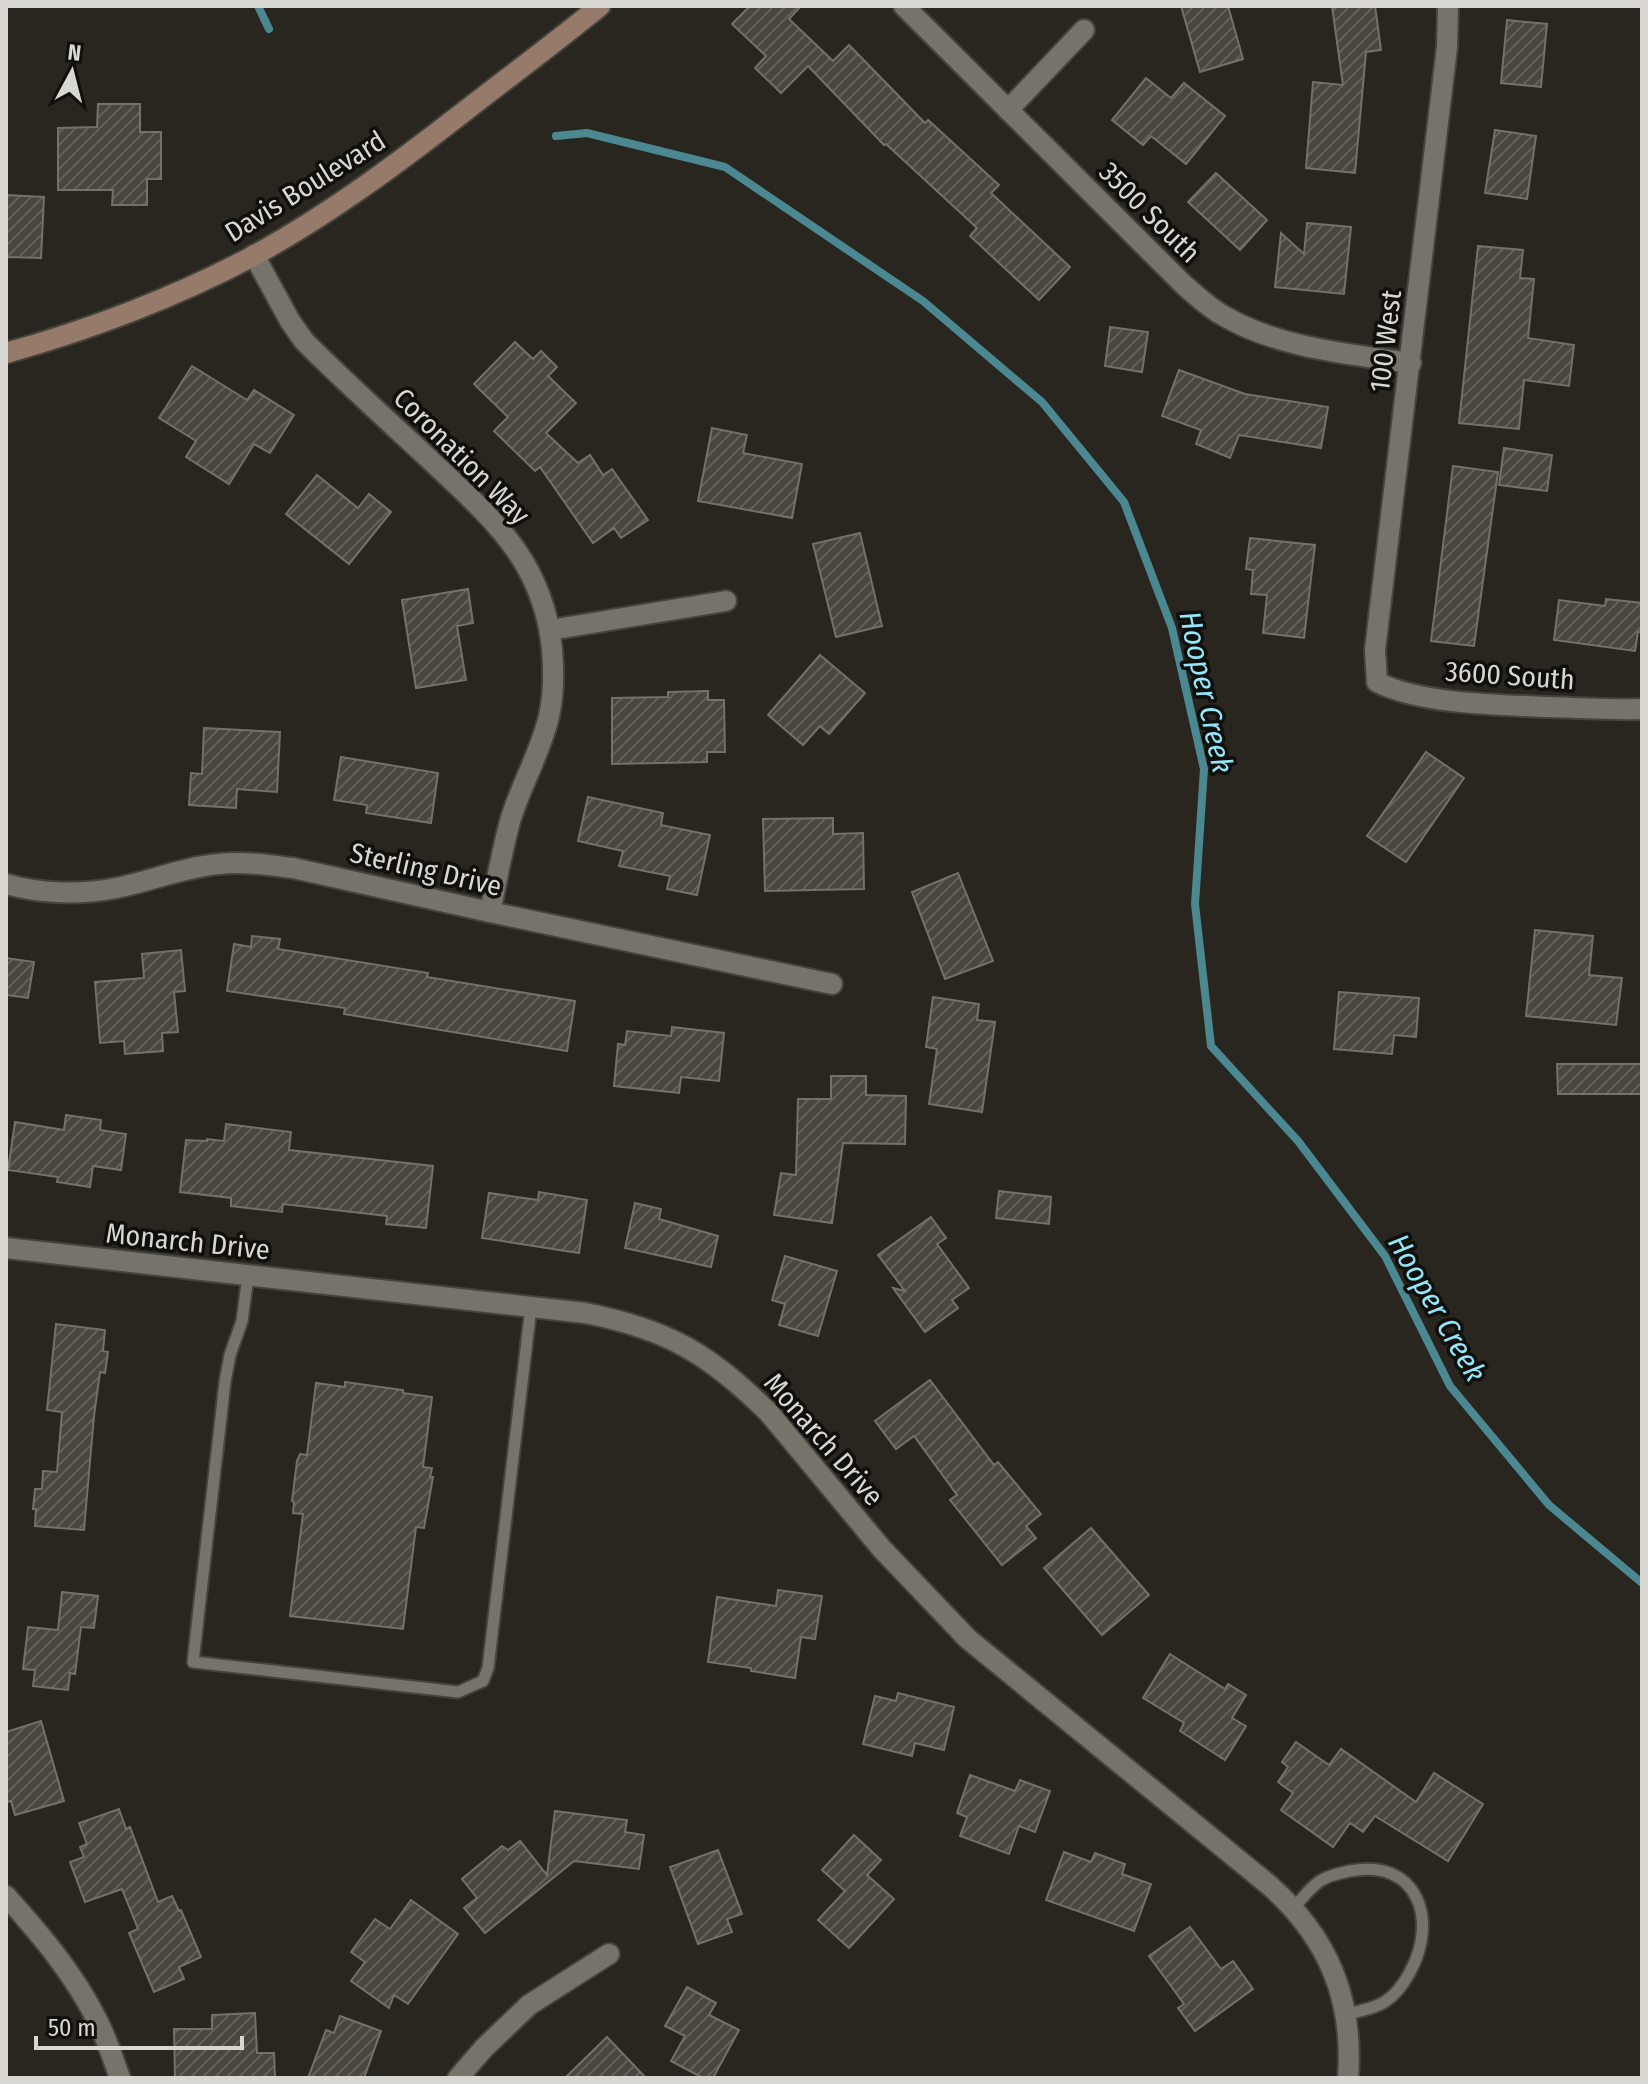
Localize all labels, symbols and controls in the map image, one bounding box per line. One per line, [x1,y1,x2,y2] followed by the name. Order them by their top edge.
[32,32,112,112] north arrow
[66,38,83,67] text: N
[219,124,392,249] street label: Davis Boulevard
[1093,155,1207,269] street label: 3500 South
[1363,287,1408,394] street label: 100 West
[387,381,537,532] street label: Coronation Way
[1171,608,1241,776] water label: Hooper Creek
[1444,655,1576,696] street label: 3600 South
[347,836,505,903] street label: Sterling Drive
[104,1216,272,1267] street label: Monarch Drive
[1380,1228,1494,1388] water label: Hooper Creek
[757,1366,890,1512] street label: Monarch Drive
[36,2000,242,2050] scale bar
[48,2014,96,2042] text: 50 m

